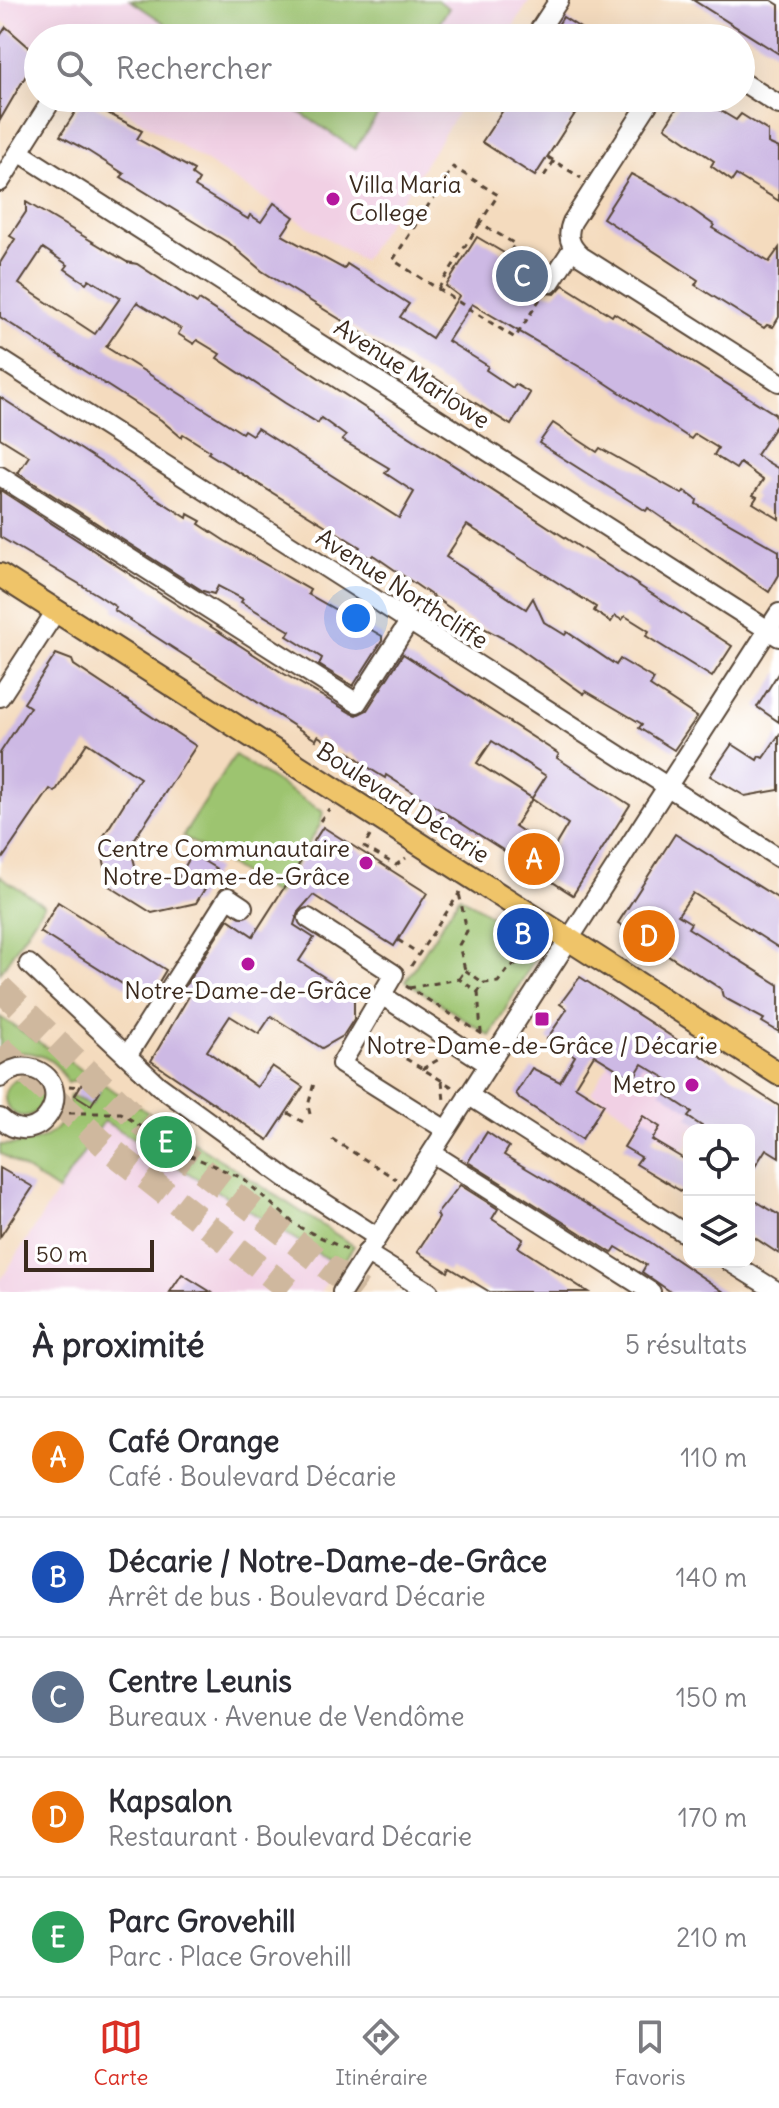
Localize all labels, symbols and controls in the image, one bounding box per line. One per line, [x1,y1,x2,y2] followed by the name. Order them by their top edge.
[24,24,755,112] search box
[52,46,96,90] icon: search
[116,49,272,87] text: Rechercher
[349,169,461,227] place label: Villa Maria College
[324,190,342,208] marker: Villa Maria College
[496,246,548,306] pin: C
[329,312,496,435] street label: Avenue Marlowe
[311,521,494,655] street label: Avenue Northcliffe
[336,598,376,638] your location
[312,735,496,869] street label: Boulevard Décarie
[508,829,560,889] pin: A
[97,833,350,891] place label: Centre Communautaire Notre-Dame-de-Grâce
[357,854,375,872] marker: Centre Communautaire Notre-Dame-de-Grâce
[497,904,549,964] pin: B
[623,906,675,966] pin: D
[239,955,257,973] marker: Notre-Dame-de-Grâce
[124,975,372,1005] place label: Notre-Dame-de-Grâce
[533,1010,551,1028] marker: Notre-Dame-de-Grâce / Décarie
[366,1030,718,1060] place label: Notre-Dame-de-Grâce / Décarie
[613,1069,676,1099] place label: Metro
[683,1076,701,1094] marker: Metro
[140,1112,192,1172] pin: E
[683,1124,755,1268] map controls
[683,1124,755,1196] button: locate
[683,1196,755,1268] button: layers
[24,1236,154,1272] scale bar
[36,1240,88,1268] text: 50 m
[32,1323,205,1366] text: À proximité
[625,1328,747,1361] text: 5 résultats
[108,1422,280,1460] text: Café Orange
[50,1441,66,1474] text: A
[680,1441,747,1474] text: 110 m
[108,1460,396,1493] text: Café · Boulevard Décarie
[108,1542,547,1580] text: Décarie / Notre-Dame-de-Grâce
[49,1561,67,1594] text: B
[676,1561,747,1594] text: 140 m
[108,1580,486,1613] text: Arrêt de bus · Boulevard Décarie
[108,1662,292,1700] text: Centre Leunis
[49,1681,67,1714] text: C
[676,1681,747,1714] text: 150 m
[108,1700,465,1733] text: Bureaux · Avenue de Vendôme
[108,1782,232,1820] text: Kapsalon
[49,1801,67,1834] text: D
[678,1801,747,1834] text: 170 m
[108,1820,472,1853] text: Restaurant · Boulevard Décarie
[108,1902,296,1940] text: Parc Grovehill
[50,1921,66,1954] text: E
[676,1921,747,1954] text: 210 m
[108,1940,352,1973] text: Parc · Place Grovehill
[93,2015,148,2091] tab: Carte
[335,2015,428,2091] tab: Itinéraire
[615,2015,686,2091] tab: Favoris

